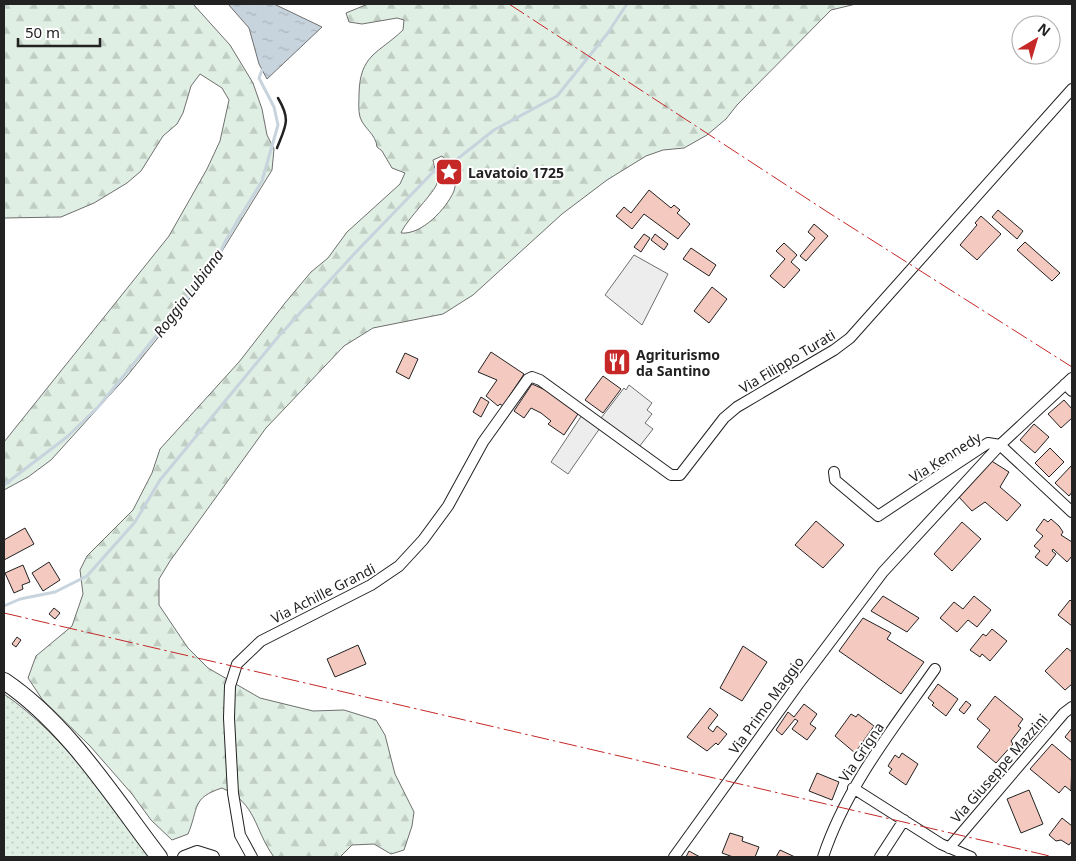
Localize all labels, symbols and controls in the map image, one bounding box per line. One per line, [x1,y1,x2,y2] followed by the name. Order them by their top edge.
[18,15,100,47] scale bar
[1011,15,1061,65] north arrow
[1034,18,1055,40] text: N
[25,22,60,42] text: 50 m
[434,157,464,187] place icon: Lavatoio 1725
[468,163,564,182] place label: Lavatoio 1725
[148,245,228,341] water label: Roggia Lubiana
[736,325,838,397] street label: Via Filippo Turati
[636,345,720,380] place label: Agriturismo da Santino
[602,347,632,377] restaurant icon: Agriturismo da Santino
[906,427,985,487] street label: Via Kennedy
[268,559,378,627] street label: Via Achille Grandi
[724,652,808,758] street label: Via Primo Maggio
[946,709,1052,827] street label: Via Giuseppe Mazzini
[834,718,888,786] street label: Via Grigna

